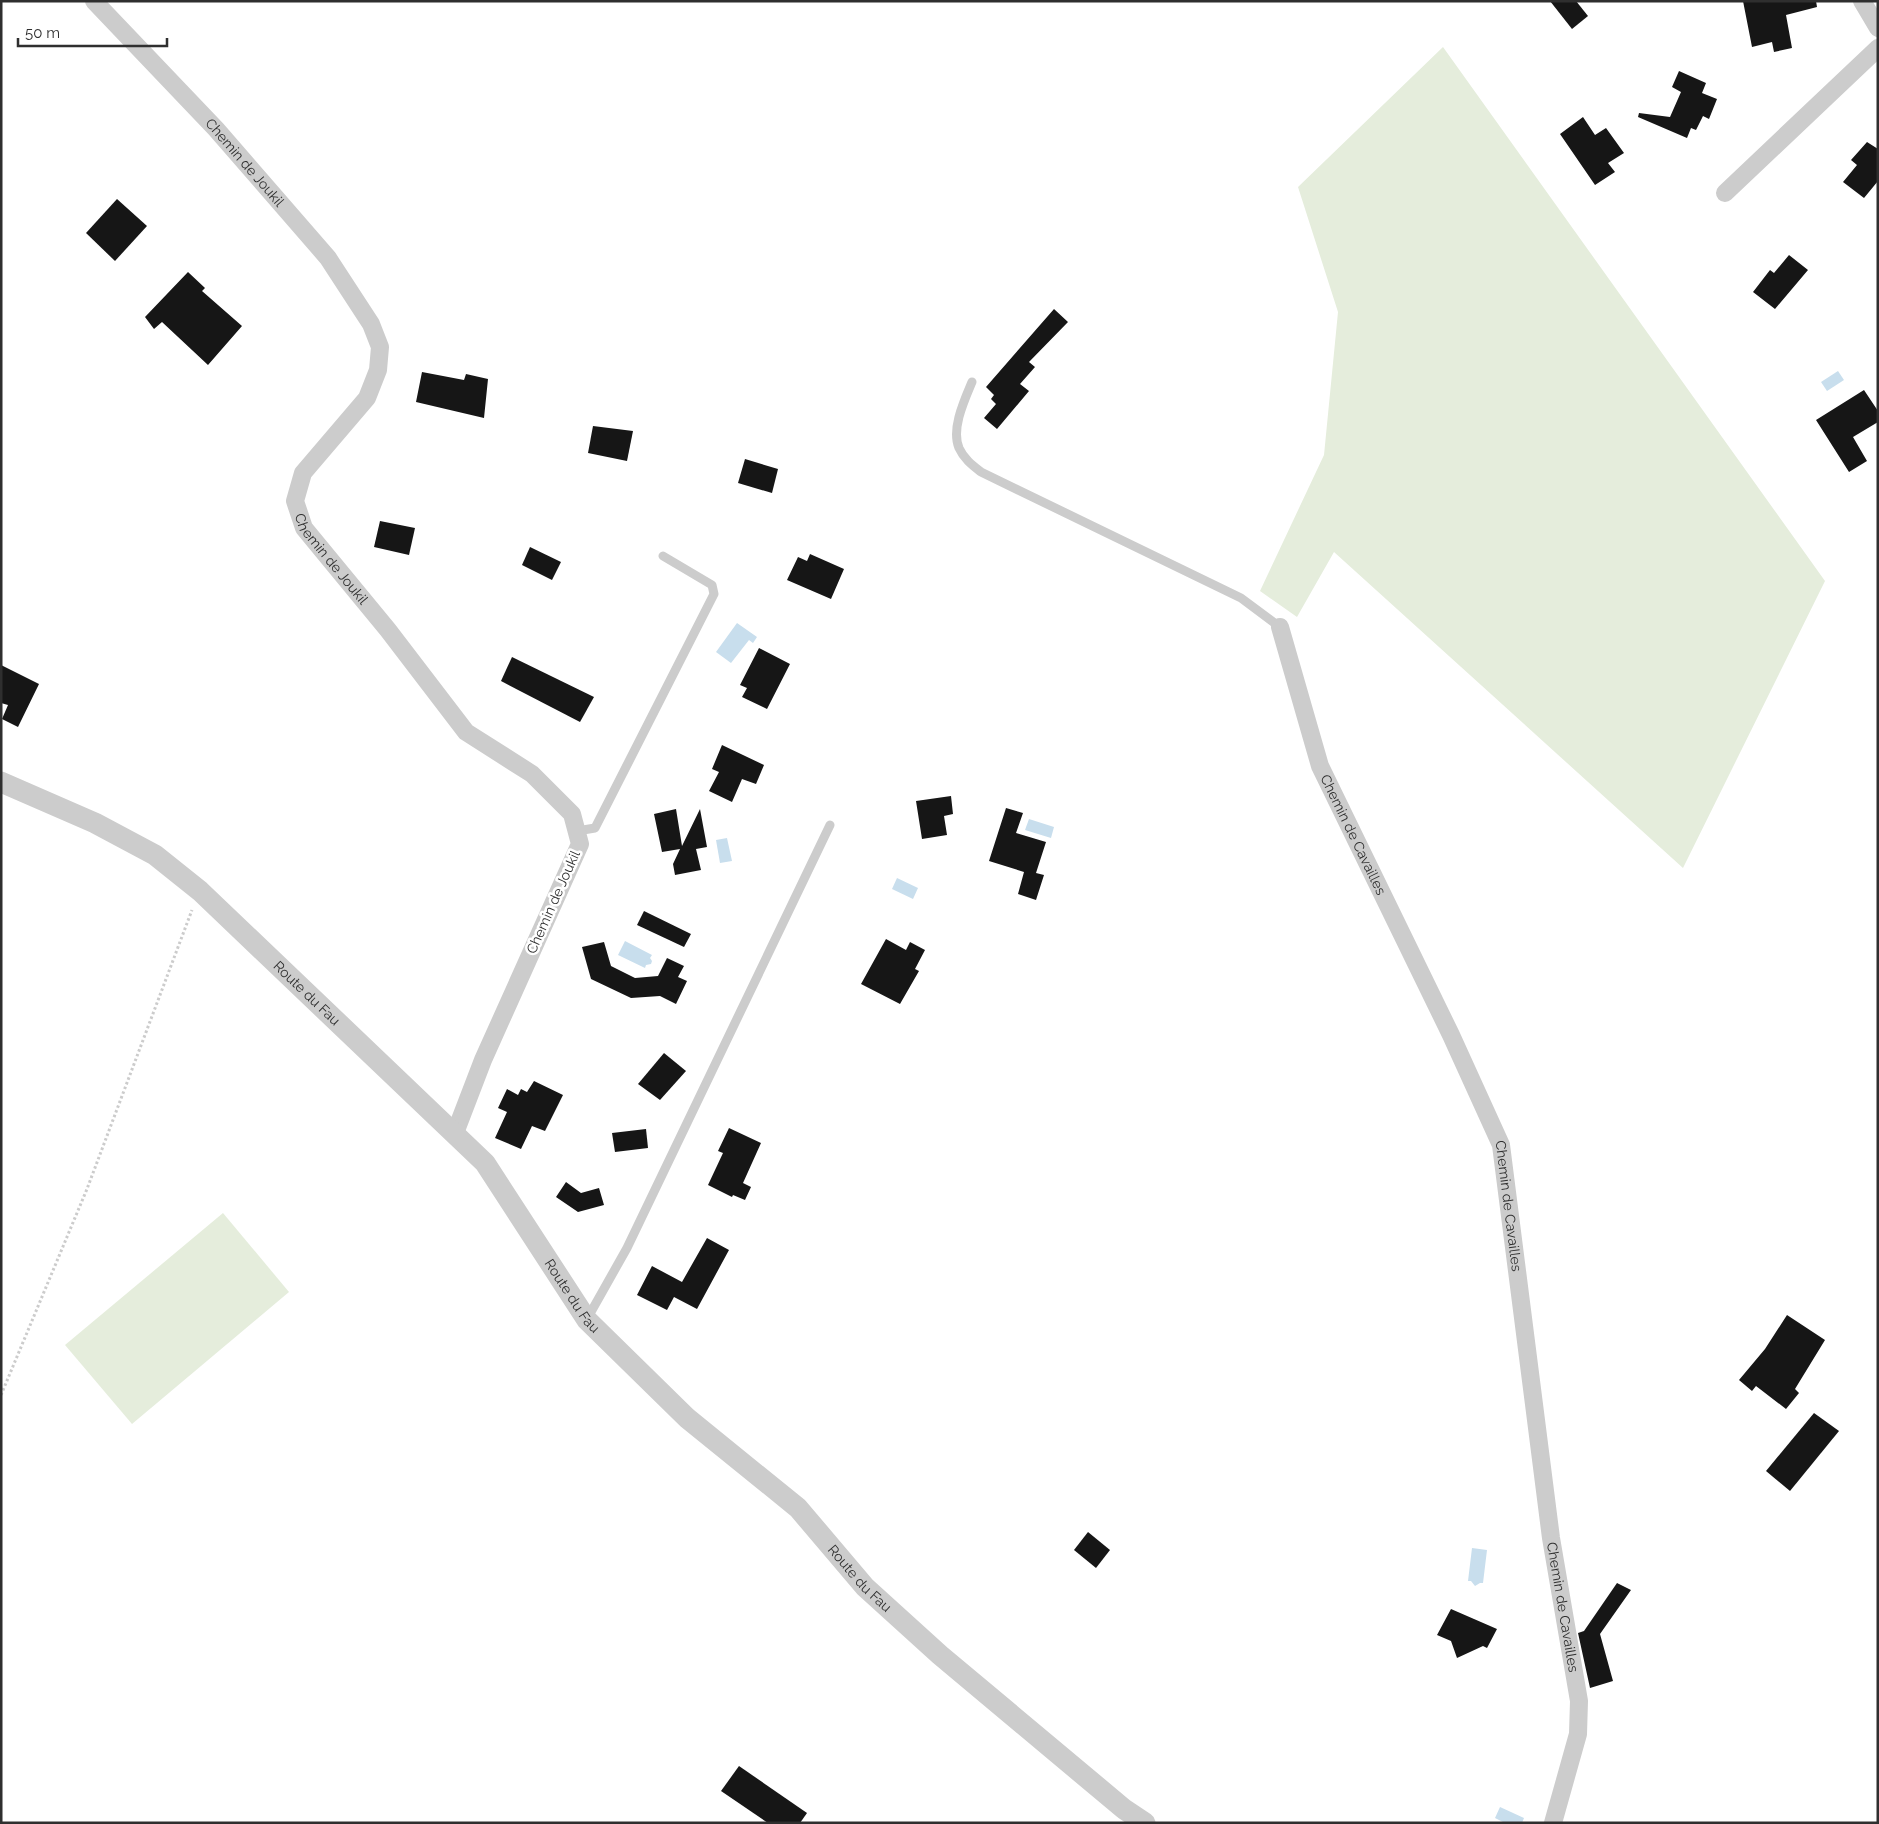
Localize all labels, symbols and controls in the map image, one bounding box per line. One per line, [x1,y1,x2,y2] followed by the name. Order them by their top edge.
[18,15,166,47] scale bar
[25,24,60,42] text: 50 m
[202,115,288,210] street label: Chemin de Joukil
[292,511,371,608] street label: Chemin de Joukil
[1317,772,1390,898] street label: Chemin de Cavailles
[523,848,583,956] street label: Chemin de Joukil
[270,958,344,1028] street label: Route du Fau
[1492,1139,1525,1272] street label: Chemin de Cavailles
[541,1256,603,1336] street label: Route du Fau
[1544,1541,1582,1674] street label: Chemin de Cavailles
[825,1542,895,1615] street label: Route du Fau

